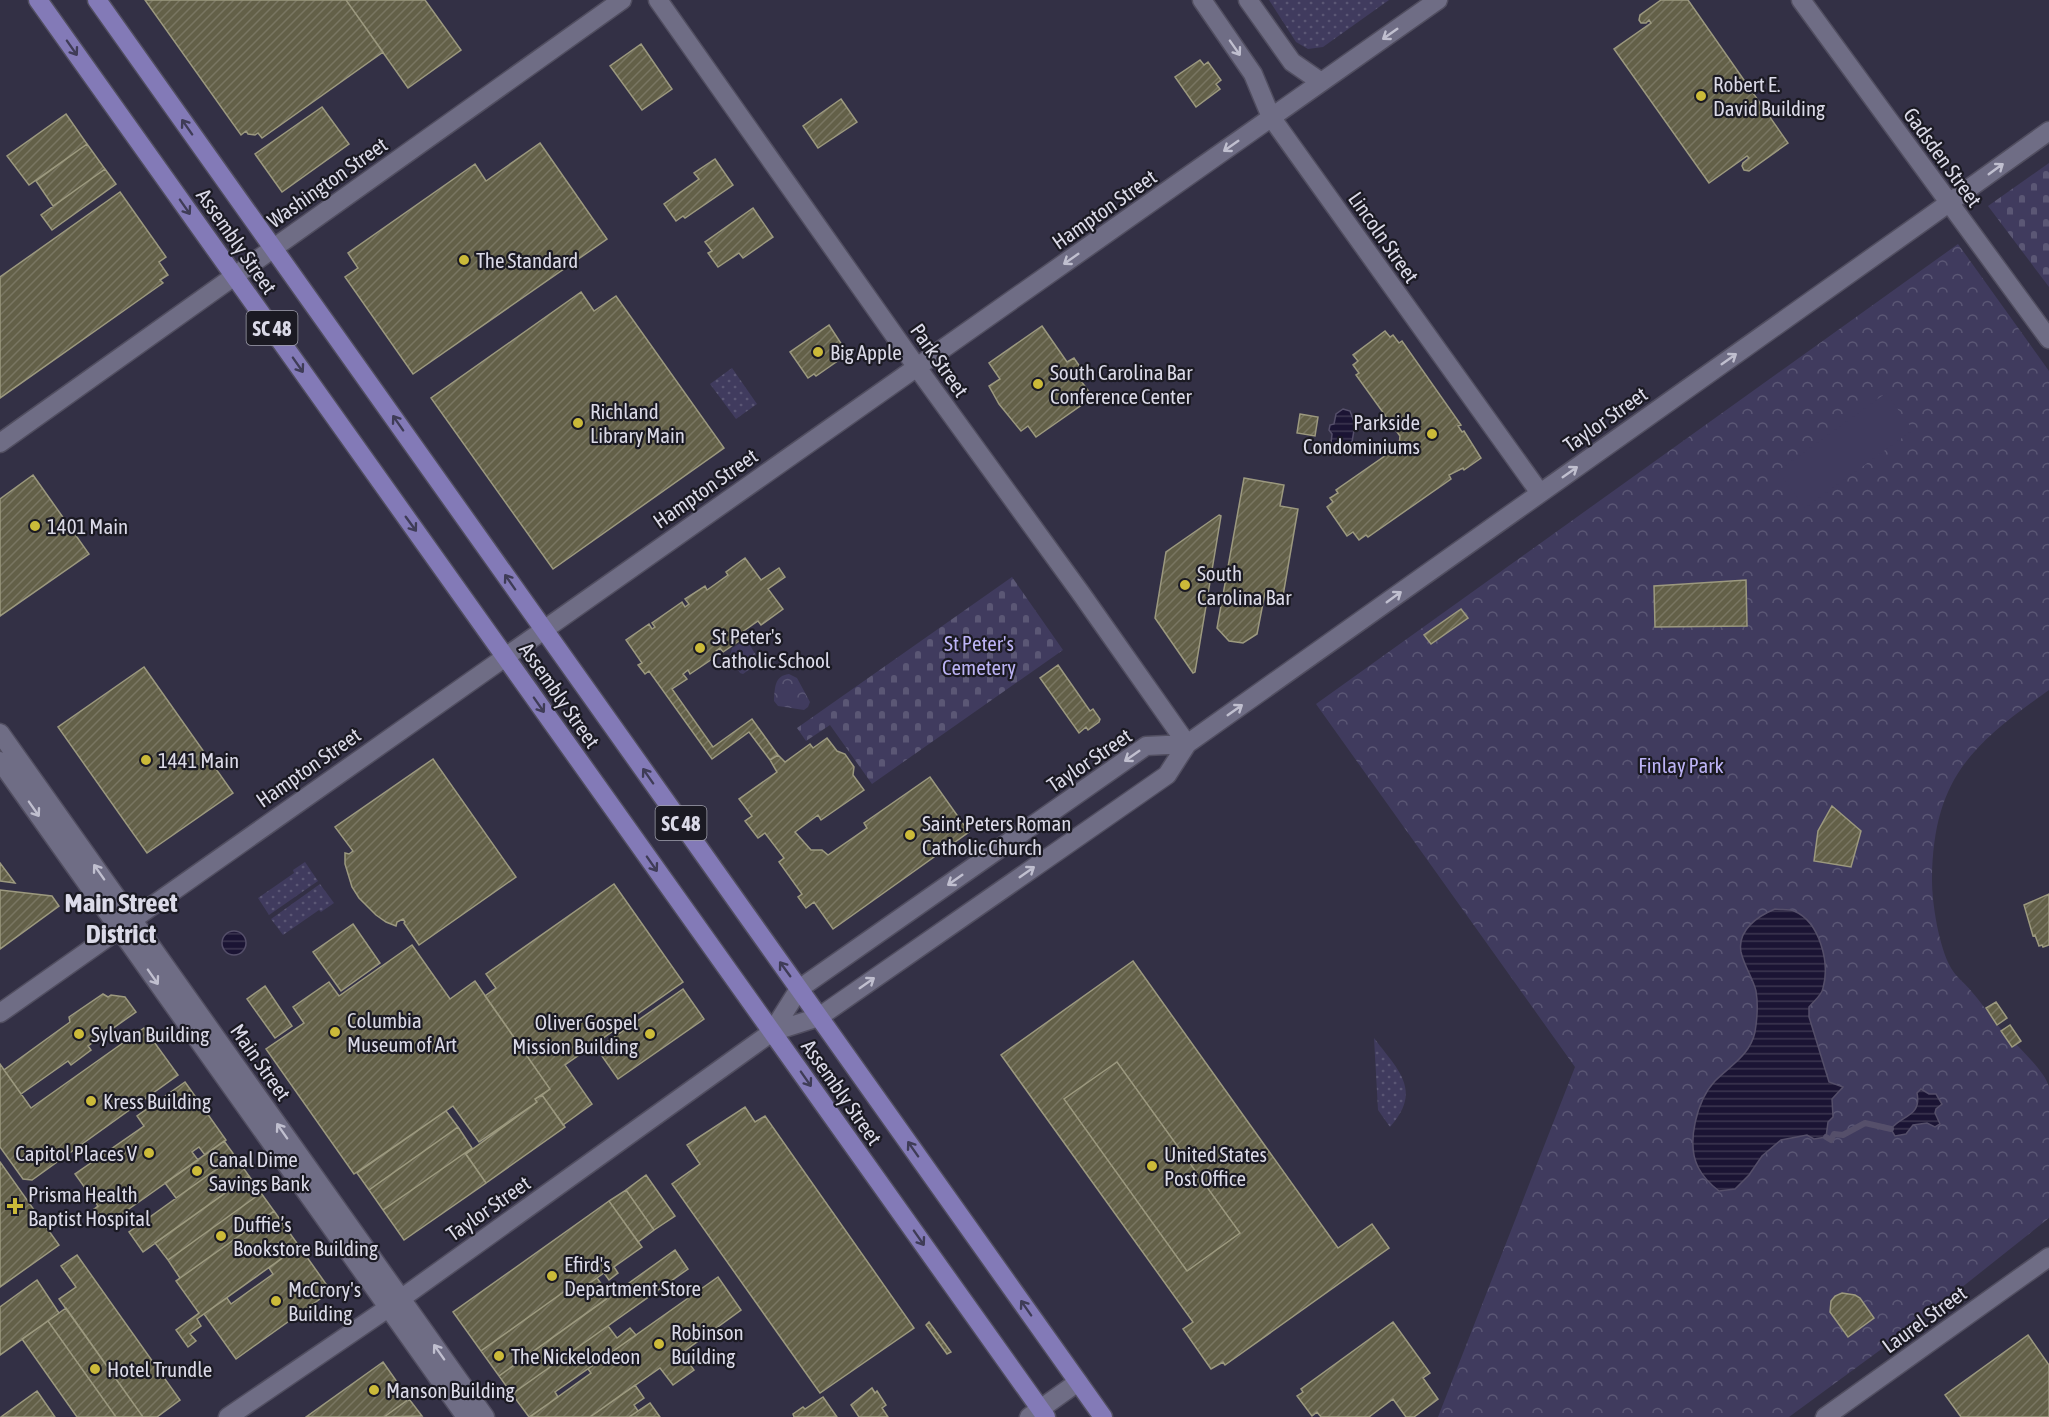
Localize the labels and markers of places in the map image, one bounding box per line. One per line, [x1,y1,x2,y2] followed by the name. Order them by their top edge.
[1713,72,1825,120] place label: Robert E. David Building
[1694,89,1708,103] marker: Robert E. David Building
[476,248,578,272] place label: The Standard
[457,253,471,267] marker: The Standard
[830,340,902,364] place label: Big Apple
[811,345,825,359] marker: Big Apple
[1050,360,1193,408] place label: South Carolina Bar Conference Center
[1031,377,1045,391] marker: South Carolina Bar Conference Center
[590,399,685,447] place label: Richland Library Main
[1303,410,1420,458] place label: Parkside Condominiums
[571,416,585,430] marker: Richland Library Main
[1425,427,1439,441] marker: Parkside Condominiums
[47,514,128,538] place label: 1401 Main
[28,519,42,533] marker: 1401 Main
[1197,561,1292,609] place label: South Carolina Bar
[1178,578,1192,592] marker: South Carolina Bar
[712,624,831,672] place label: St Peter's Catholic School
[693,641,707,655] marker: St Peter's Catholic School
[158,748,239,772] place label: 1441 Main
[139,753,153,767] marker: 1441 Main
[922,811,1071,859] place label: Saint Peters Roman Catholic Church
[903,828,917,842] marker: Saint Peters Roman Catholic Church
[347,1008,457,1056] place label: Columbia Museum of Art
[512,1010,638,1058] place label: Oliver Gospel Mission Building
[91,1022,209,1046] place label: Sylvan Building
[328,1025,342,1039] marker: Columbia Museum of Art
[72,1027,86,1041] marker: Sylvan Building
[643,1027,657,1041] marker: Oliver Gospel Mission Building
[103,1089,211,1113] place label: Kress Building
[84,1094,98,1108] marker: Kress Building
[15,1141,138,1165] place label: Capitol Places V
[1164,1142,1267,1190] place label: United States Post Office
[142,1146,156,1160] marker: Capitol Places V
[209,1147,310,1195] place label: Canal Dime Savings Bank
[1145,1159,1159,1173] marker: United States Post Office
[190,1164,204,1178] marker: Canal Dime Savings Bank
[28,1182,151,1230] place label: Prisma Health Baptist Hospital
[6,1197,24,1215] marker: Prisma Health Baptist Hospital
[233,1212,378,1260] place label: Duffie’s Bookstore Building
[214,1229,228,1243] marker: Duffie’s Bookstore Building
[564,1252,701,1300] place label: Efird's Department Store
[545,1269,559,1283] marker: Efird's Department Store
[288,1277,361,1325] place label: McCrory's Building
[269,1294,283,1308] marker: McCrory's Building
[671,1320,744,1368] place label: Robinson Building
[652,1337,666,1351] marker: Robinson Building
[511,1344,640,1368] place label: The Nickelodeon
[492,1349,506,1363] marker: The Nickelodeon
[107,1357,212,1381] place label: Hotel Trundle
[88,1362,102,1376] marker: Hotel Trundle
[386,1378,515,1402] place label: Manson Building
[367,1383,381,1397] marker: Manson Building

